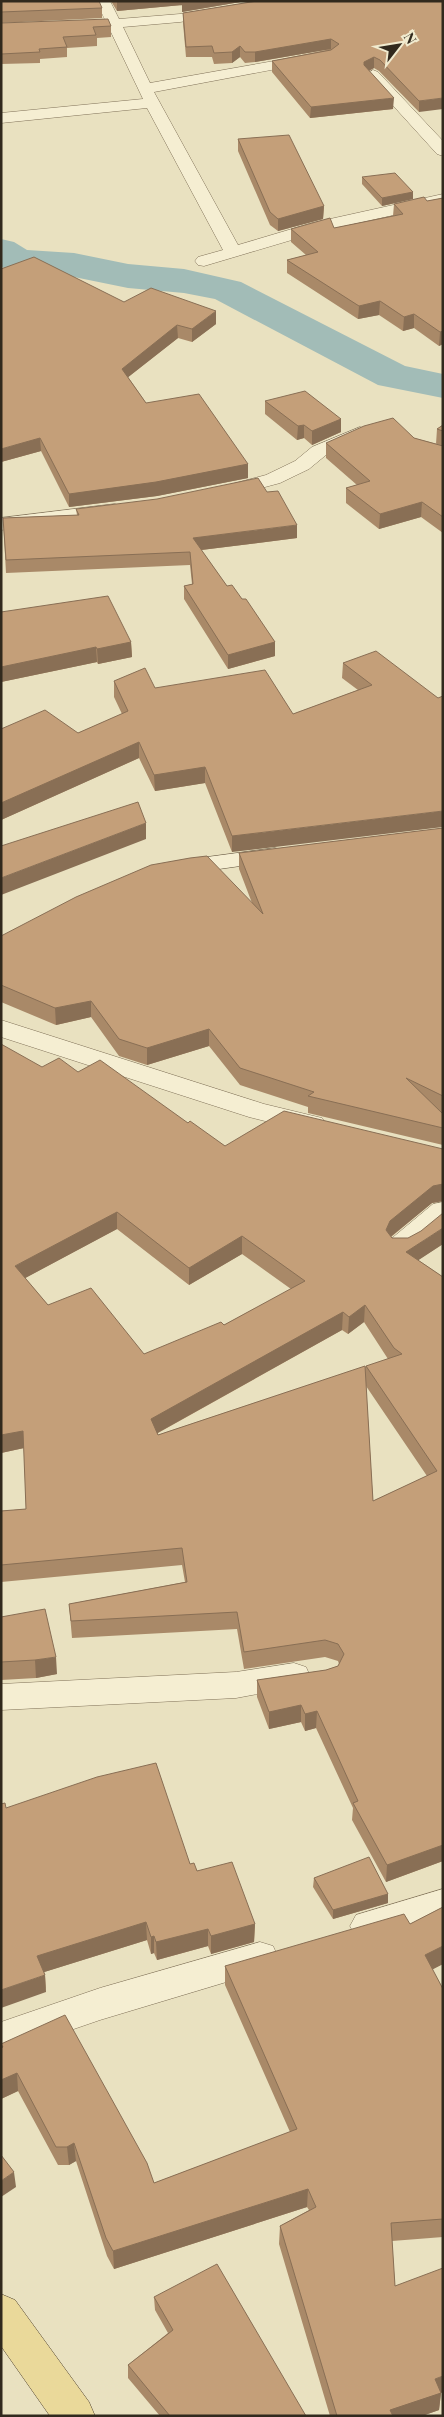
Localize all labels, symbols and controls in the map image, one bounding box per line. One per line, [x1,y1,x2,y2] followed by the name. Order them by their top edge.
[374,20,424,70] north arrow
[400,29,421,47] text: N

